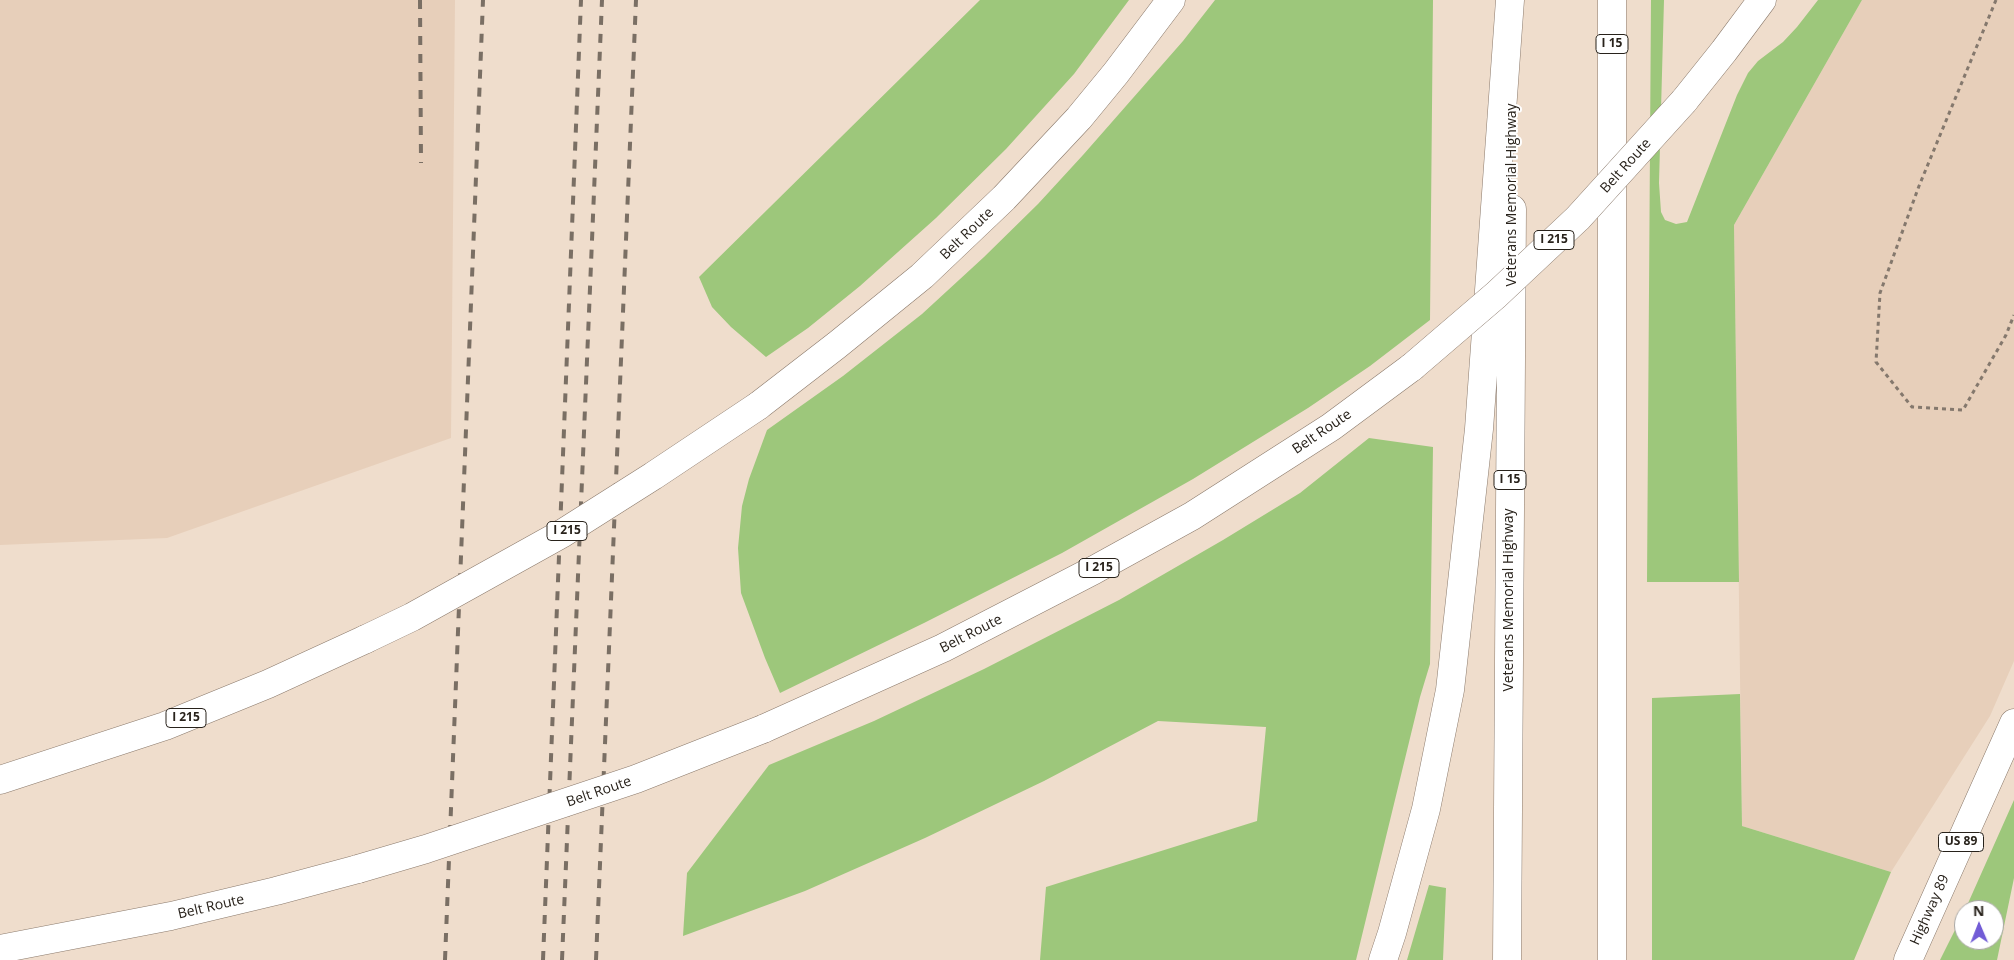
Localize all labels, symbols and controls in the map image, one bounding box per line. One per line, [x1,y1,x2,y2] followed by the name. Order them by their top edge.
[1596,34,1628,54] road number: I 15
[1504,103,1520,287] street label: Veterans Memorial Highway
[1597,135,1655,197] street label: Belt Route
[937,204,997,264] street label: Belt Route
[1534,230,1574,250] road number: I 215
[1289,406,1355,458] street label: Belt Route
[1494,470,1526,490] road number: I 15
[1501,508,1517,692] street label: Veterans Memorial Highway
[547,522,587,540] road number: I 215
[1079,558,1119,578] road number: I 215
[937,611,1005,657] street label: Belt Route
[166,708,206,728] road number: I 215
[564,773,634,811] street label: Belt Route
[1938,832,1984,852] road number: US 89
[1907,872,1953,948] street label: Highway 89
[176,891,246,923] street label: Belt Route
[1954,900,2004,950] north arrow
[1973,901,1985,920] text: N

